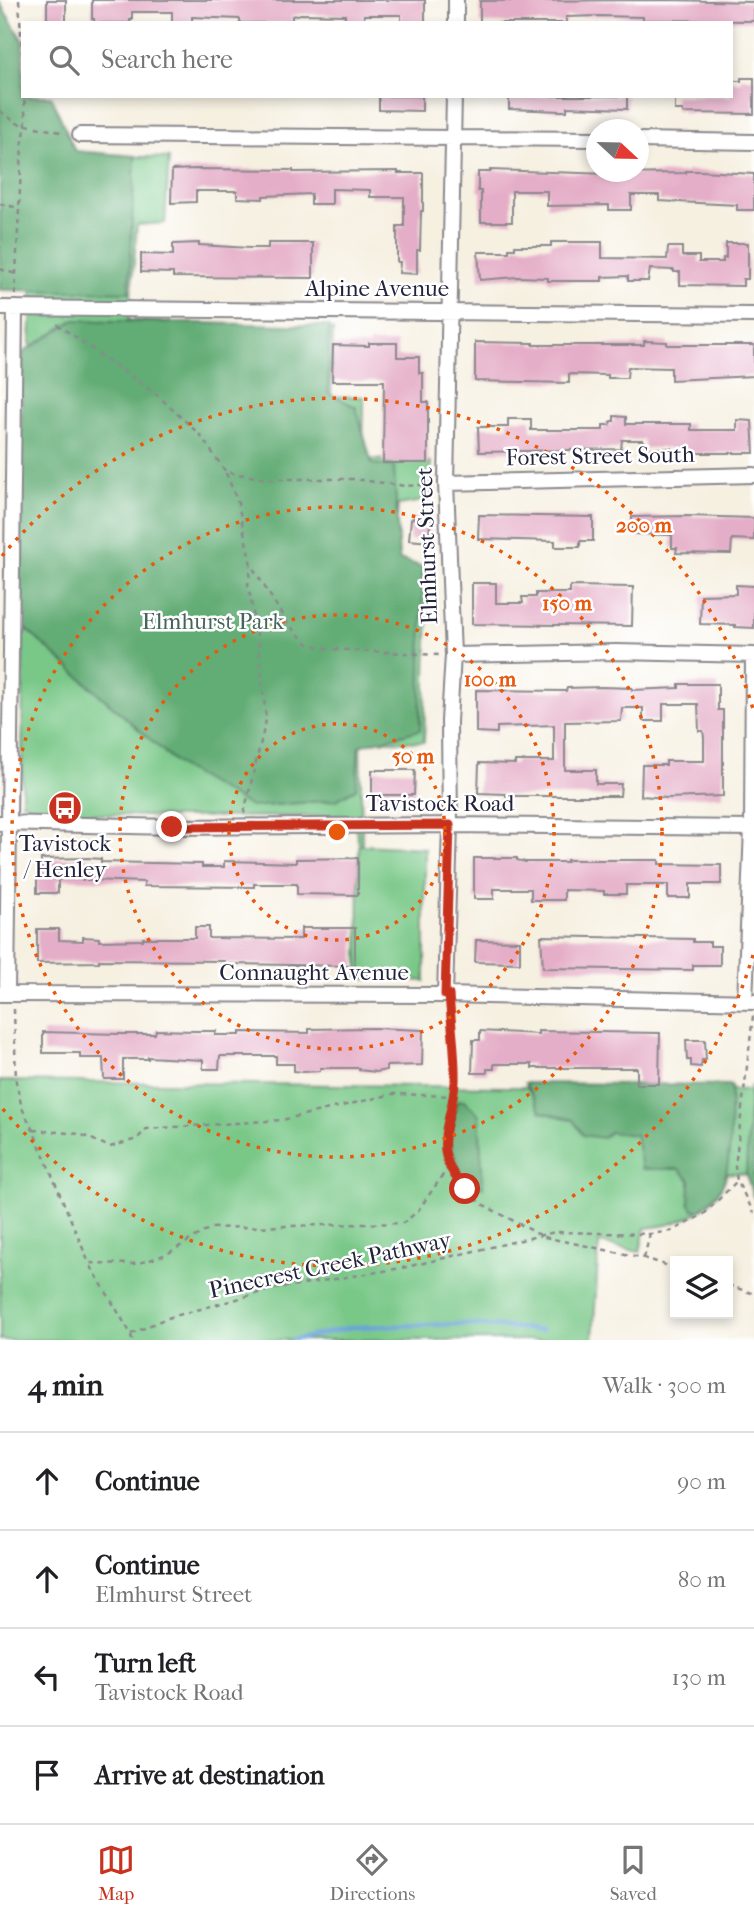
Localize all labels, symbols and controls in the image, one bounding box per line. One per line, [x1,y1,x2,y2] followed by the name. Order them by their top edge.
[21,21,733,98] search box
[45,41,83,79] icon: search
[101,44,233,75] text: Search here
[586,119,649,182] north arrow
[304,275,449,302] street label: Alpine Avenue
[505,441,695,471] street label: Forest Street South
[411,467,443,625] street label: Elmhurst Street
[616,513,673,537] text: 200 m
[542,591,593,615] text: 150 m
[142,608,285,635] park label: Elmhurst Park
[464,667,517,691] text: 100 m
[392,744,435,768] text: 50 m
[46,789,84,827] bus stop icon: Tavistock / Henley
[366,790,515,817] street label: Tavistock Road
[156,811,187,842] route end
[325,820,349,844] centre of rings
[19,830,112,883] place label: Tavistock / Henley
[219,959,409,986] street label: Connaught Avenue
[449,1173,480,1204] route start
[206,1226,454,1304] street label: Pinecrest Creek Pathway
[670,1256,733,1319] map controls
[670,1256,733,1319] button: layers
[28,1368,103,1403] text: 4 min
[603,1372,726,1399] text: Walk · 300 m
[28,1462,66,1500] icon: ahead
[95,1466,200,1497] text: Continue
[677,1468,726,1495] text: 90 m
[95,1550,200,1581] text: Continue
[28,1560,66,1598] icon: ahead
[678,1566,726,1593] text: 80 m
[95,1581,252,1608] text: Elmhurst Street
[95,1648,196,1679] text: Turn left
[28,1658,66,1696] icon: left
[672,1664,726,1691] text: 130 m
[95,1679,244,1706] text: Tavistock Road
[28,1756,66,1794] icon: arrive
[95,1760,325,1791] text: Arrive at destination
[97,1841,135,1905] tab: Map
[330,1841,415,1905] tab: Directions
[610,1841,657,1905] tab: Saved

